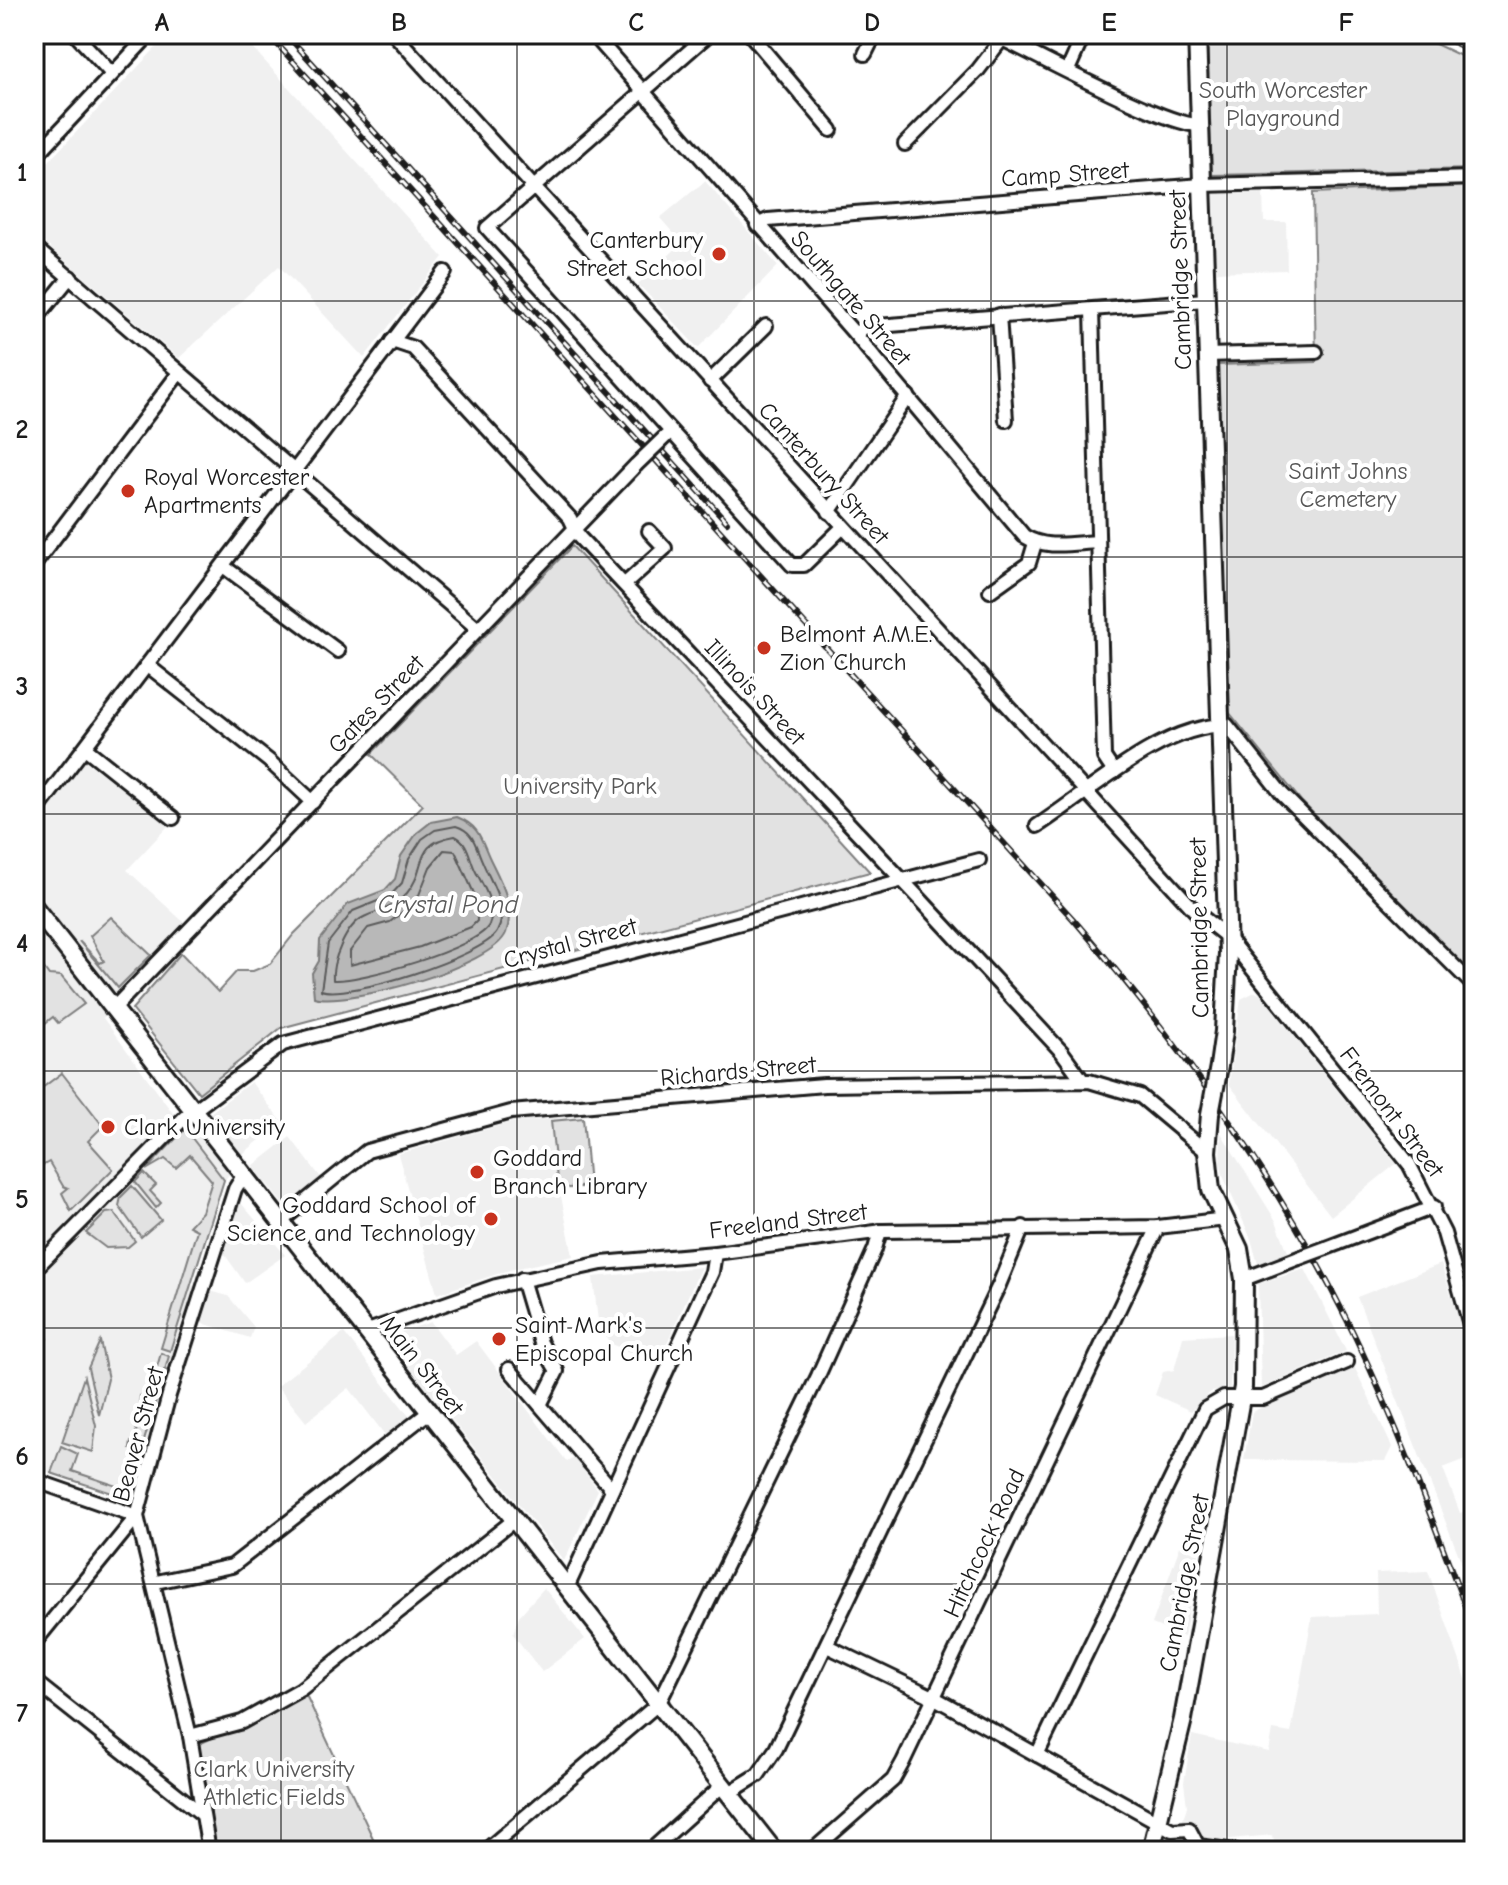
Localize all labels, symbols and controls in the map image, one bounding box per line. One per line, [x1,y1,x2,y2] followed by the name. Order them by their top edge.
[155,8,170,38] text: A
[391,8,407,38] text: B
[628,8,644,38] text: C
[864,8,880,38] text: D
[1101,8,1117,38] text: E
[1338,8,1354,38] text: F
[1199,76,1368,132] park label: South Worcester Playground
[1000,155,1131,192] street label: Camp Street
[17,158,27,188] text: 1
[1163,188,1197,371] street label: Cambridge Street
[785,225,918,372] street label: Southgate Street
[567,226,703,282] place label: Canterbury Street School
[710,245,728,263] marker: Canterbury Street School
[753,396,896,551] street label: Canterbury Street
[16,415,28,445] text: 2
[1288,457,1408,513] park label: Saint Johns Cemetery
[144,463,310,519] place label: Royal Worcester Apartments
[119,482,137,500] marker: Royal Worcester Apartments
[780,620,932,676] place label: Belmont A.M.E. Zion Church
[699,633,812,752] street label: Illinois Street
[755,639,773,657] marker: Belmont A.M.E. Zion Church
[322,648,431,759] street label: Gates Street
[16,672,28,702] text: 3
[503,772,657,800] park label: University Park
[1183,836,1215,1018] street label: Cambridge Street
[378,890,519,920] water label: Crystal Pond
[500,911,641,974] street label: Crystal Street
[16,929,28,959] text: 4
[1334,1041,1451,1184] street label: Fremont Street
[659,1050,818,1092] street label: Richards Street
[124,1113,285,1141] place label: Clark University
[99,1118,117,1136] marker: Clark University
[493,1144,647,1200] place label: Goddard Branch Library
[468,1163,486,1181] marker: Goddard Branch Library
[15,1185,29,1215] text: 5
[227,1191,476,1247] place label: Goddard School of Science and Technology
[708,1197,870,1245] street label: Freeland Street
[482,1210,500,1228] marker: Goddard School of Science and Technology
[374,1309,470,1422] street label: Main Street
[515,1311,693,1367] place label: Saint Mark's Episcopal Church
[490,1330,508,1348] marker: Saint Mark's Episcopal Church
[107,1362,170,1505] street label: Beaver Street
[15,1442,29,1472] text: 6
[937,1464,1031,1622] street label: Hitchcock Road
[1153,1491,1215,1674] street label: Cambridge Street
[16,1699,28,1729] text: 7
[194,1755,355,1811] park label: Clark University Athletic Fields

